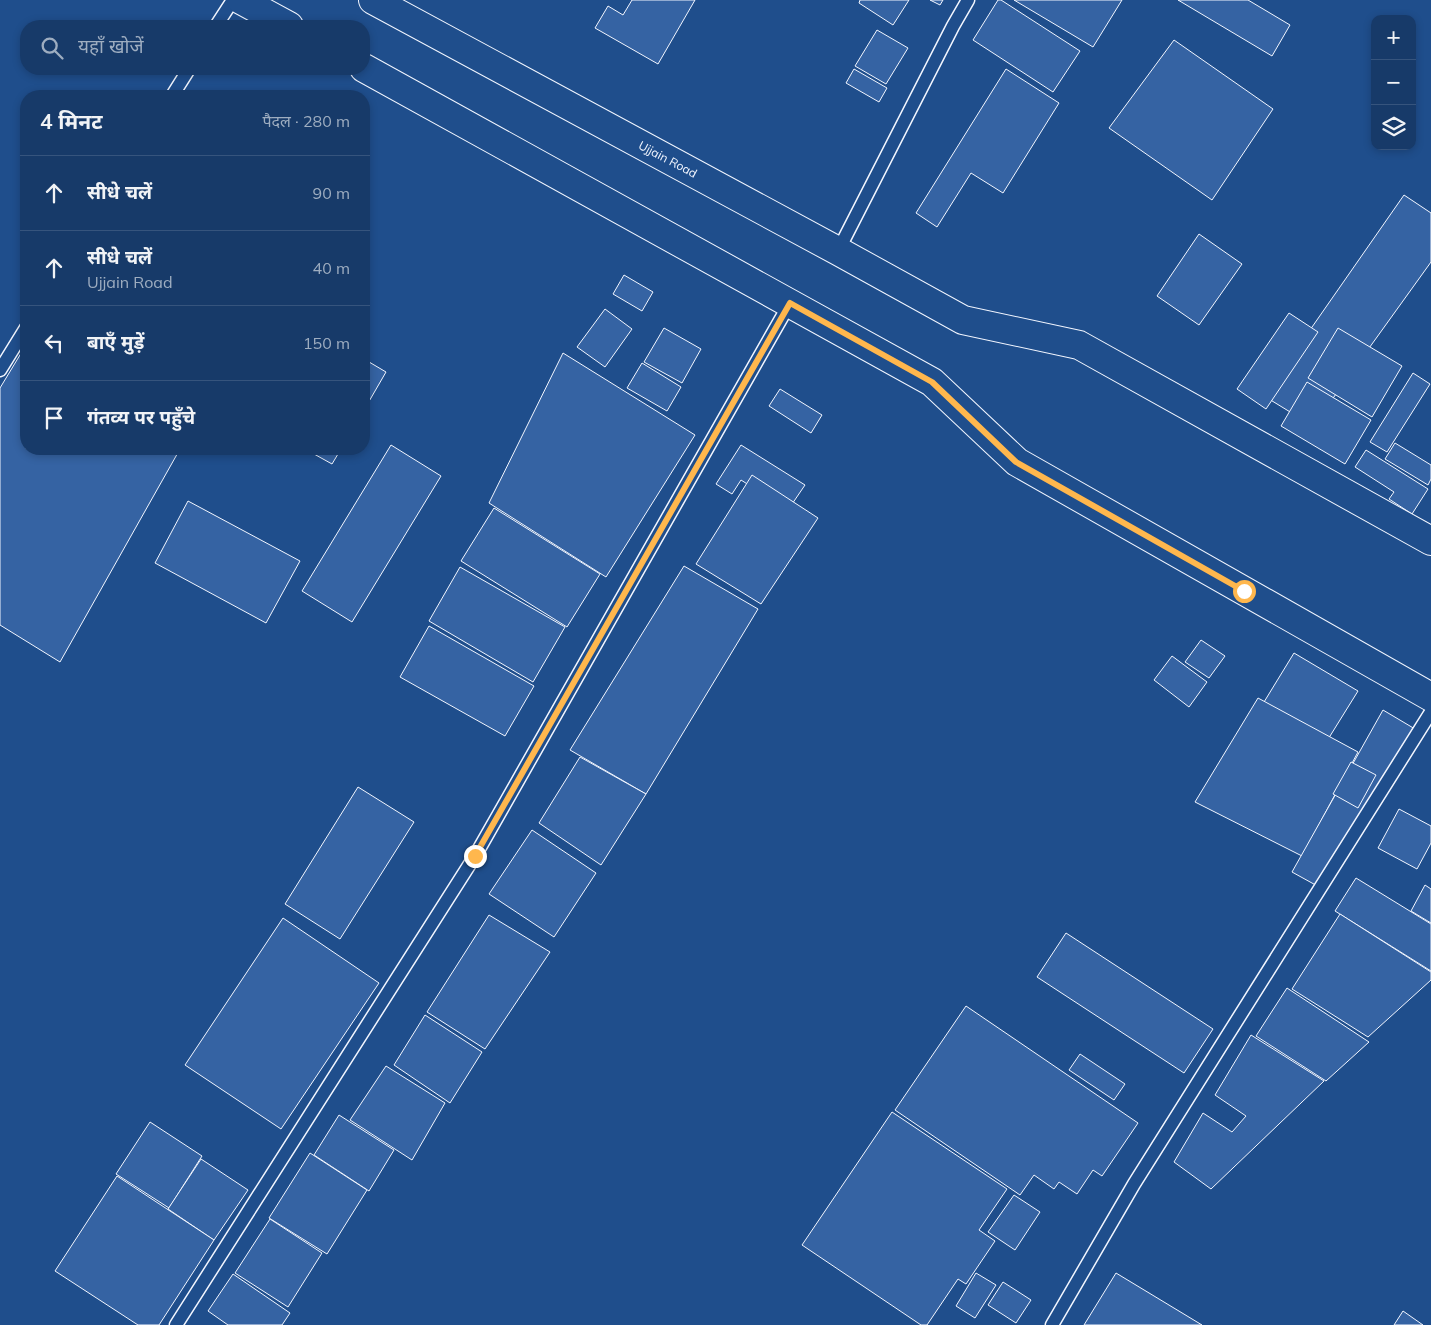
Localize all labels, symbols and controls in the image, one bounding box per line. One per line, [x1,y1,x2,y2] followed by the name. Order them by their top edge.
[1371,15,1416,150] map controls
[1371,15,1416,60] button: +
[20,20,370,75] search box
[38,34,66,62] icon: search
[78,34,144,58] text: यहाँ खोजें
[1371,60,1416,105] button: −
[1371,105,1416,150] button: layers
[40,108,102,134] text: 4 मिनट
[262,111,350,131] text: पैदल · 280 m
[636,137,700,181] street label: Ujjain Road
[40,179,68,207] icon: ahead
[87,180,152,204] text: सीधे चलें
[313,183,350,203] text: 90 m
[87,245,152,269] text: सीधे चलें
[40,254,68,282] icon: ahead
[313,258,350,278] text: 40 m
[87,272,172,292] text: Ujjain Road
[40,329,68,357] icon: left
[87,330,144,354] text: बाएँ मुड़ें
[303,333,350,353] text: 150 m
[40,404,68,432] icon: arrive
[87,405,195,429] text: गंतव्य पर पहुँचे
[1233,580,1256,603] route start
[464,845,487,868] route end

